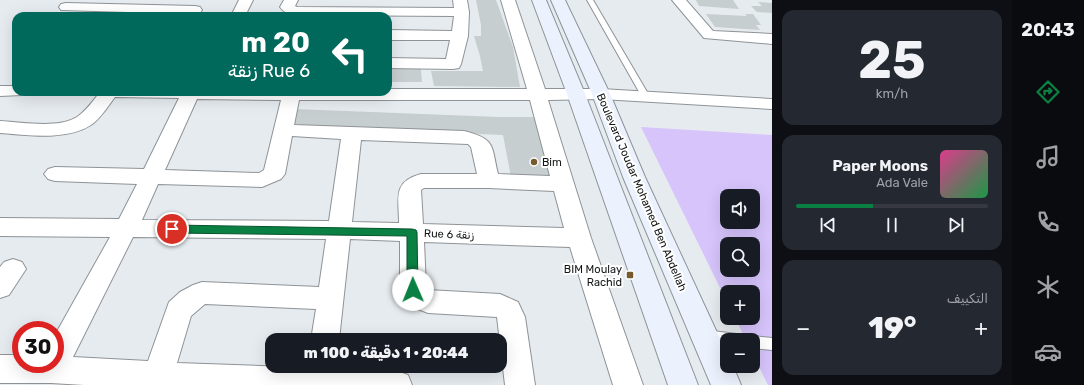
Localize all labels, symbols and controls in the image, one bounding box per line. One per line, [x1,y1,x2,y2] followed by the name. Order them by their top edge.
[1021,19,1075,41] text: 20:43
[241,26,310,59] text: 20 m
[324,28,376,80] icon: left
[858,29,926,91] text: 25
[228,60,310,82] text: Rue 6 زنقة
[1034,78,1062,106] icon: directions
[876,86,908,101] text: km/h
[594,91,689,293] street label: Boulevard Joudar Mohamed Ben Abdellah
[1034,143,1062,171] icon: music
[542,156,562,169] place label: Bim
[529,157,539,167] marker: Bim
[832,157,928,175] text: Paper Moons
[876,175,928,190] text: Ada Vale
[720,189,760,373] map controls
[720,189,760,229] button: sound
[1034,208,1062,236] icon: phone
[155,212,189,246] pin
[817,214,839,236] icon: previous
[881,214,903,236] icon: pause
[945,214,967,236] icon: next
[161,218,183,240] icon: arrive
[424,227,475,242] street label: Rue 6 زنقة
[720,237,760,277] button: search
[564,263,622,289] place label: BIM Moulay Rachid
[392,269,434,311] position arrow
[625,270,635,280] marker: BIM Moulay Rachid
[1034,273,1062,301] icon: climate
[720,285,760,325] button: +
[947,291,988,306] text: التكييف
[868,310,916,346] text: 19°
[796,315,810,342] text: −
[974,315,988,342] text: +
[12,321,64,373] speed limit sign: 30
[720,333,760,373] button: −
[1034,338,1062,366] icon: car
[304,344,468,362] text: 20:44 · 1 دقيقة · 100 m

